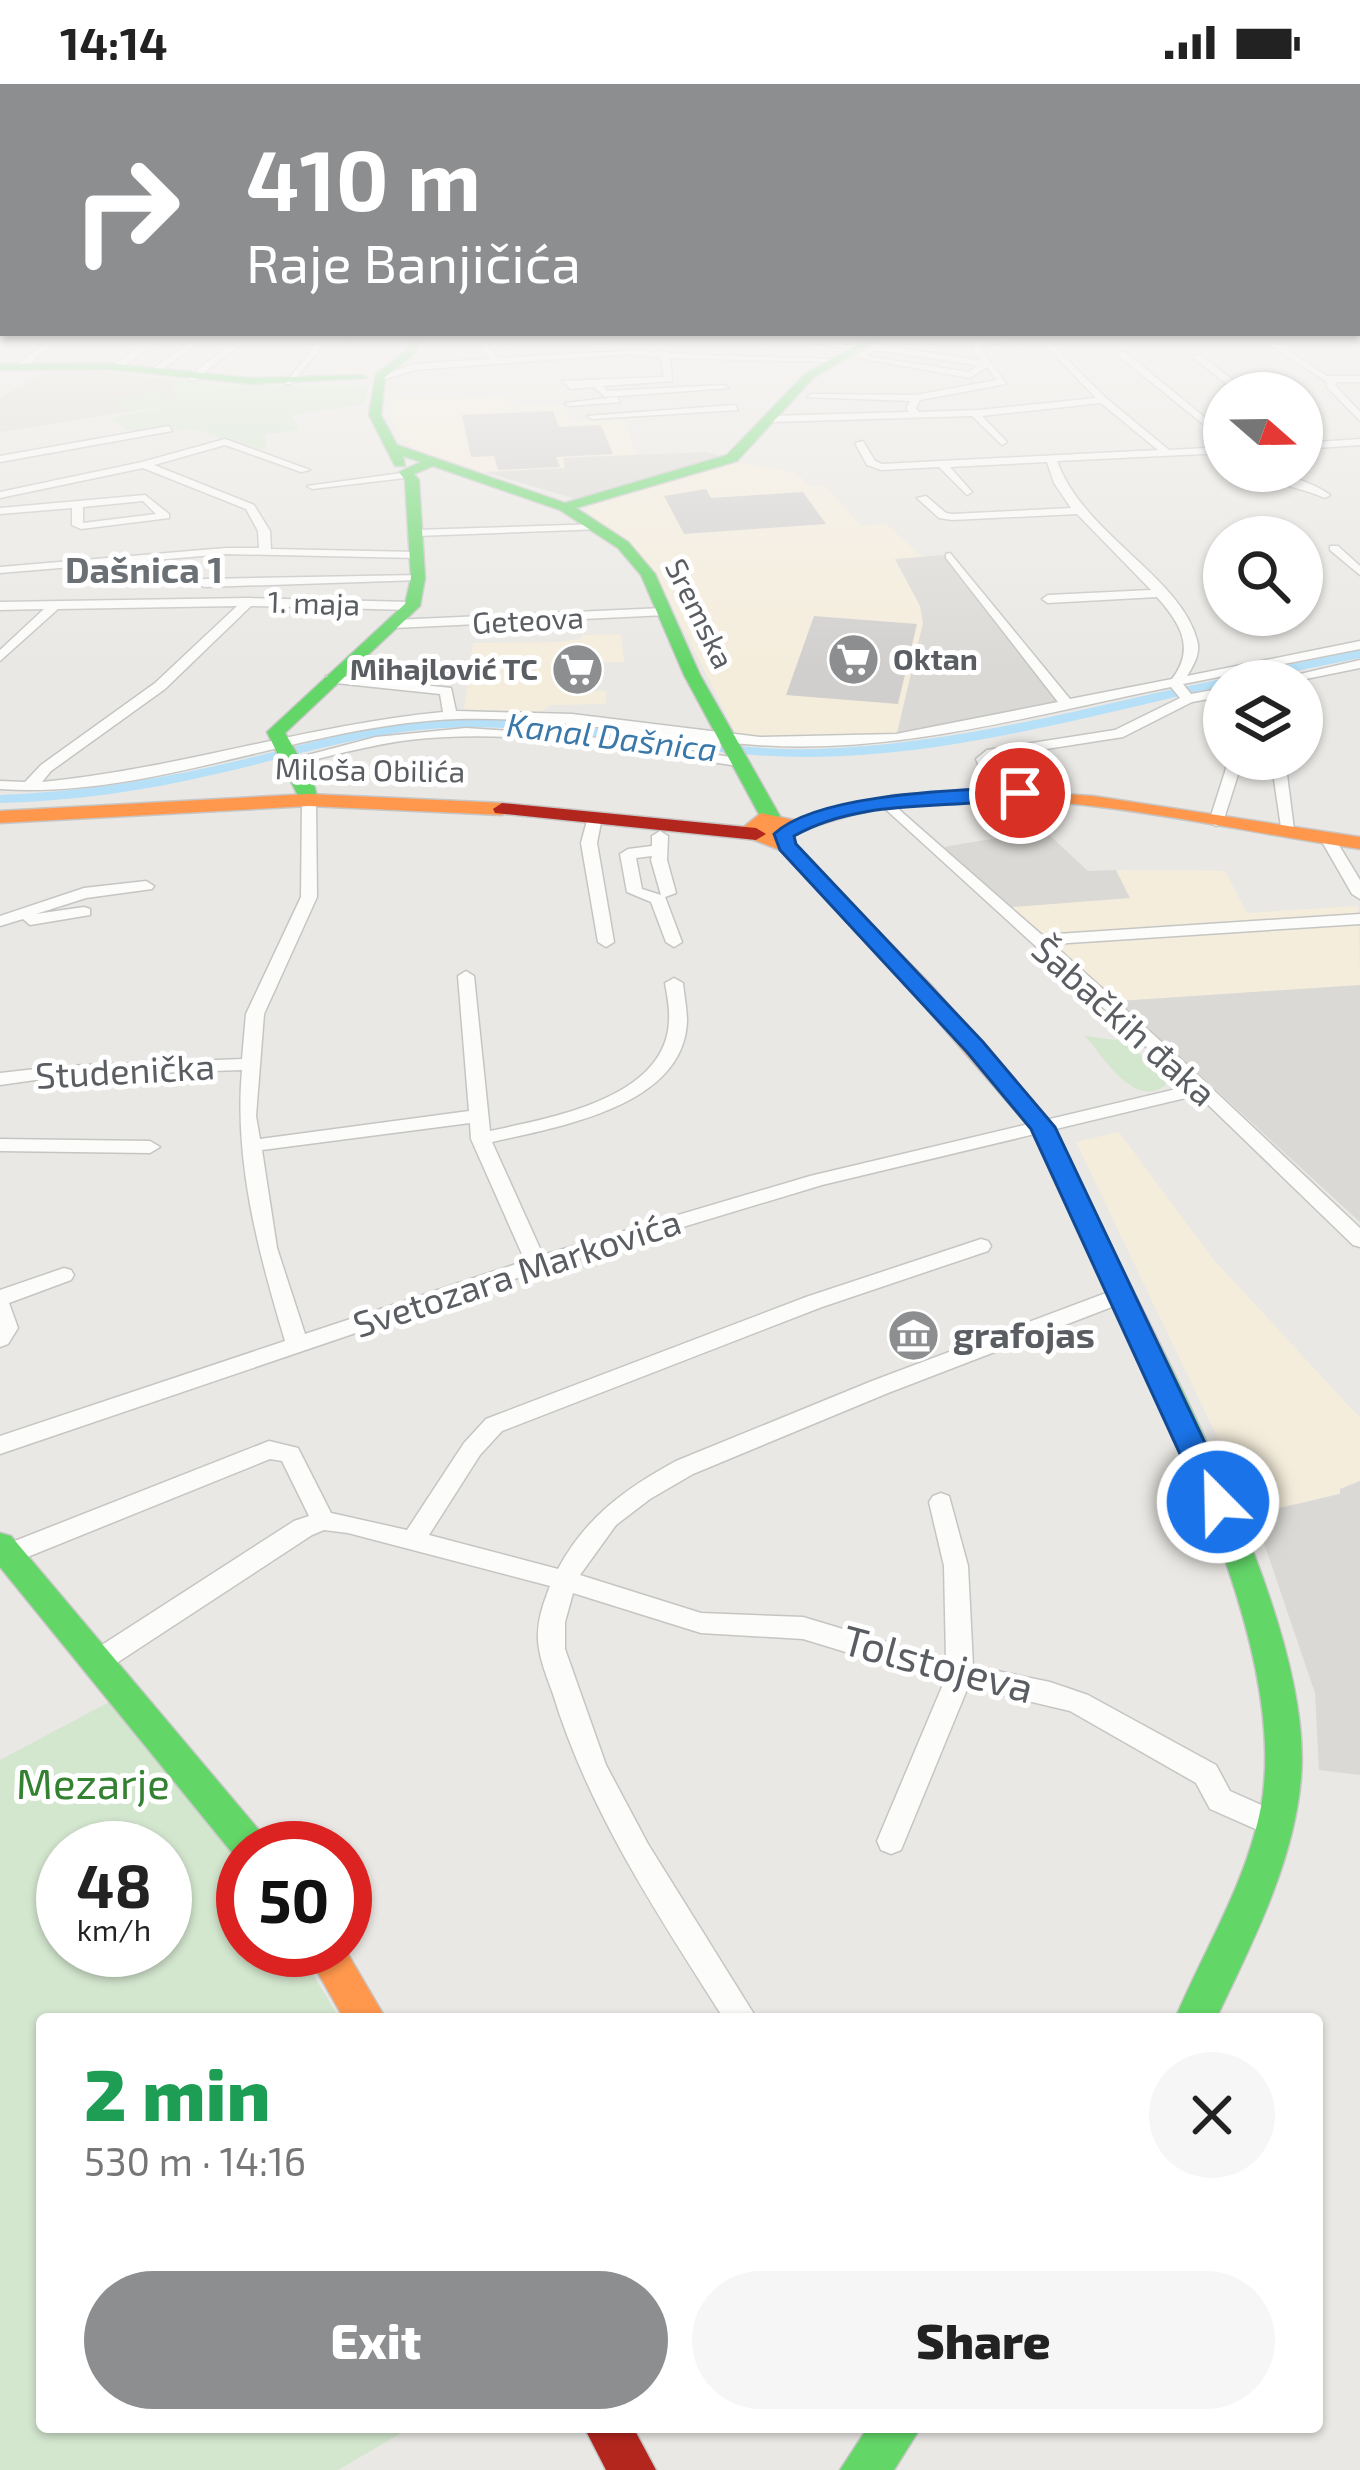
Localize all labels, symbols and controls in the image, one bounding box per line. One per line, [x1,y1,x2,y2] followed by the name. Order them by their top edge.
[60,15,168,69] text: 14:14
[246,127,481,228] text: 410 m
[48,132,204,288] icon: right
[246,229,581,294] text: Raje Banjičića
[1203,372,1323,492] north arrow
[1203,372,1323,780] map controls
[1203,516,1323,636] button: search
[65,547,223,590] district label: Dašnica 1
[659,552,743,674] street label: Sremska
[267,582,361,622] street label: 1. maja
[471,598,585,640] street label: Geteova
[826,632,882,688] supermarket icon: Oktan
[893,640,978,676] place label: Oktan
[549,642,605,698] supermarket icon: Mihajlović TC
[350,650,538,686] place label: Mihajlović TC
[1203,660,1323,780] button: layers
[505,703,719,769] water label: Kanal Dašnica
[969,742,1071,844] pin
[275,749,465,789] street label: Miloša Obilića
[987,760,1053,826] icon: arrive
[1024,926,1226,1114] street label: Šabačkih đaka
[34,1043,216,1096] street label: Studenička
[347,1198,686,1345] street label: Svetozara Markovića
[886,1307,942,1363] museum icon: grafojas
[953,1312,1095,1355] place label: grafojas
[1155,1439,1281,1565] position arrow
[837,1613,1039,1712] street label: Tolstojeva
[16,1757,170,1808] park label: Mezarje
[216,1821,372,1977] speed limit sign: 50
[76,1848,152,1920] text: 48
[77,1911,151,1947] text: km/h
[84,2049,270,2135] text: 2 min
[1149,2052,1275,2178] button: close
[84,2137,306,2184] text: 530 m · 14:16
[84,2271,668,2409] button: Exit
[692,2271,1275,2409] button: Share

